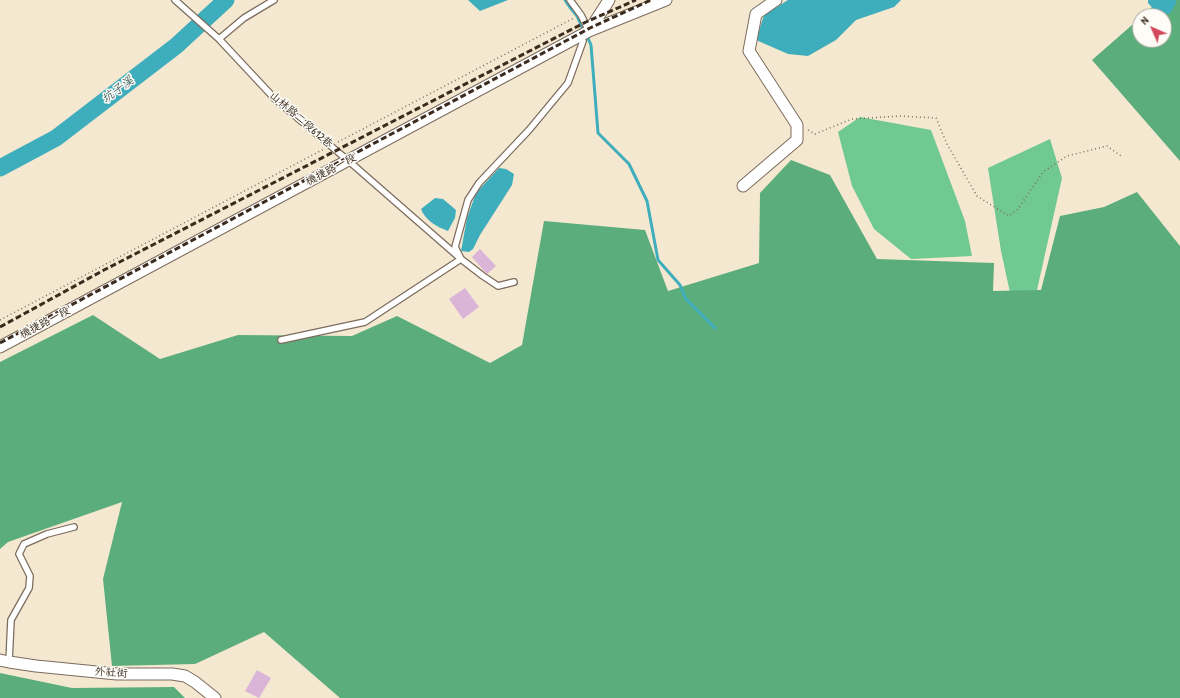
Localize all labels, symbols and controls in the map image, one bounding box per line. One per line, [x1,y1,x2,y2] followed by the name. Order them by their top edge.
[1132,8,1172,48] north arrow
[1137,13,1151,27] text: N
[99,73,137,107] water label: 坑子溪
[267,89,335,151] street label: 山林路二段612巷
[304,151,358,189] street label: 機捷路一段
[18,304,72,342] street label: 機捷路一段
[94,665,128,681] street label: 外社街

